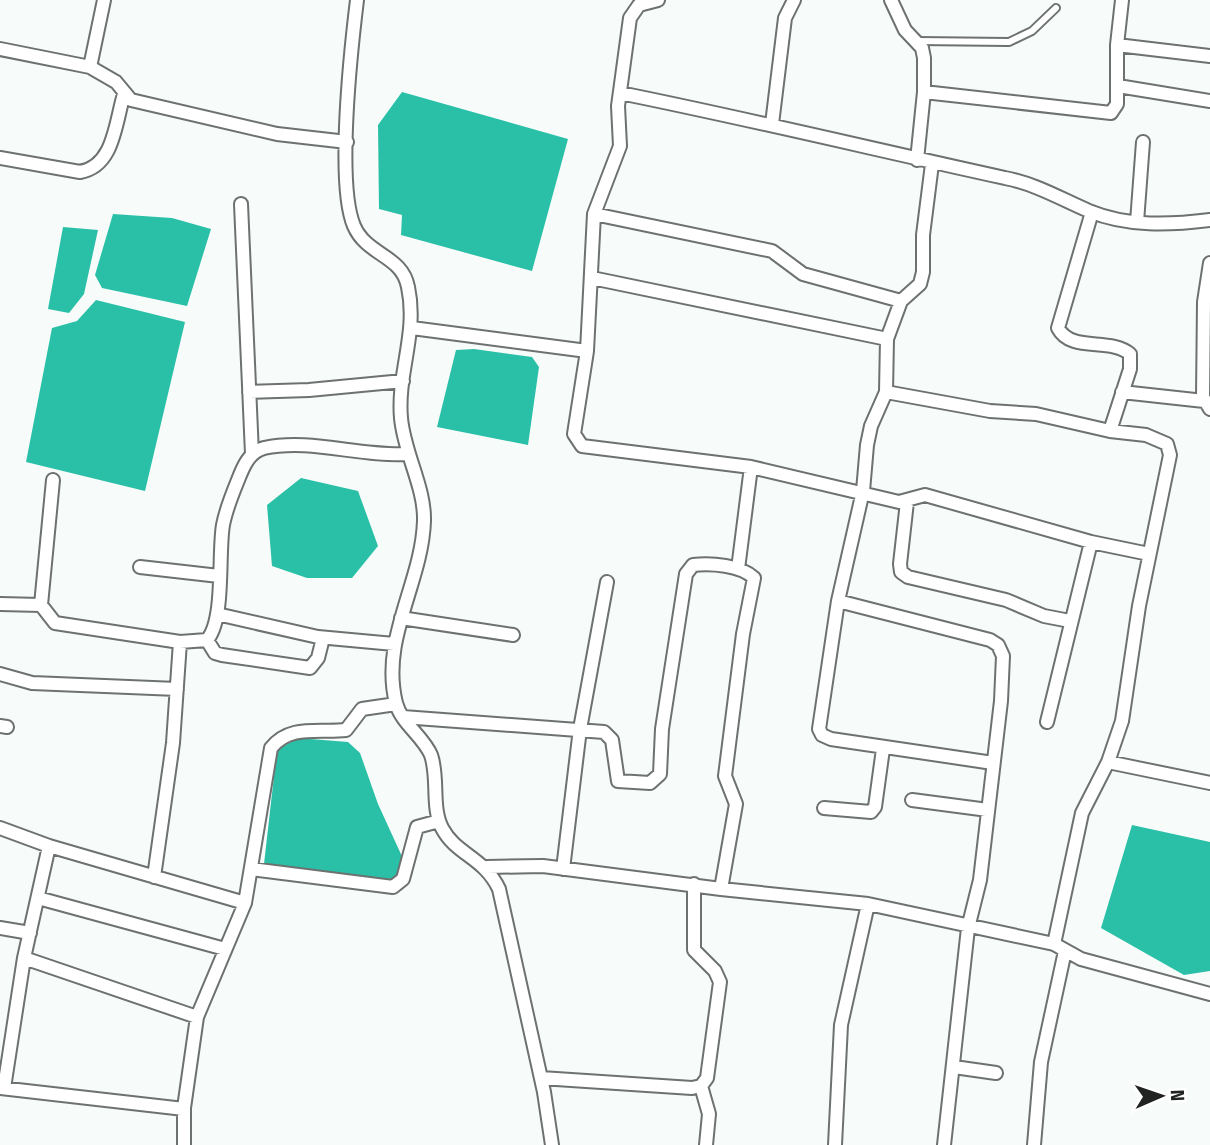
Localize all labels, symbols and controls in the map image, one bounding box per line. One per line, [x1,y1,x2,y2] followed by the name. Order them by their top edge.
[1126,1061,1196,1131] north arrow
[1166,1089,1189,1102] text: N

